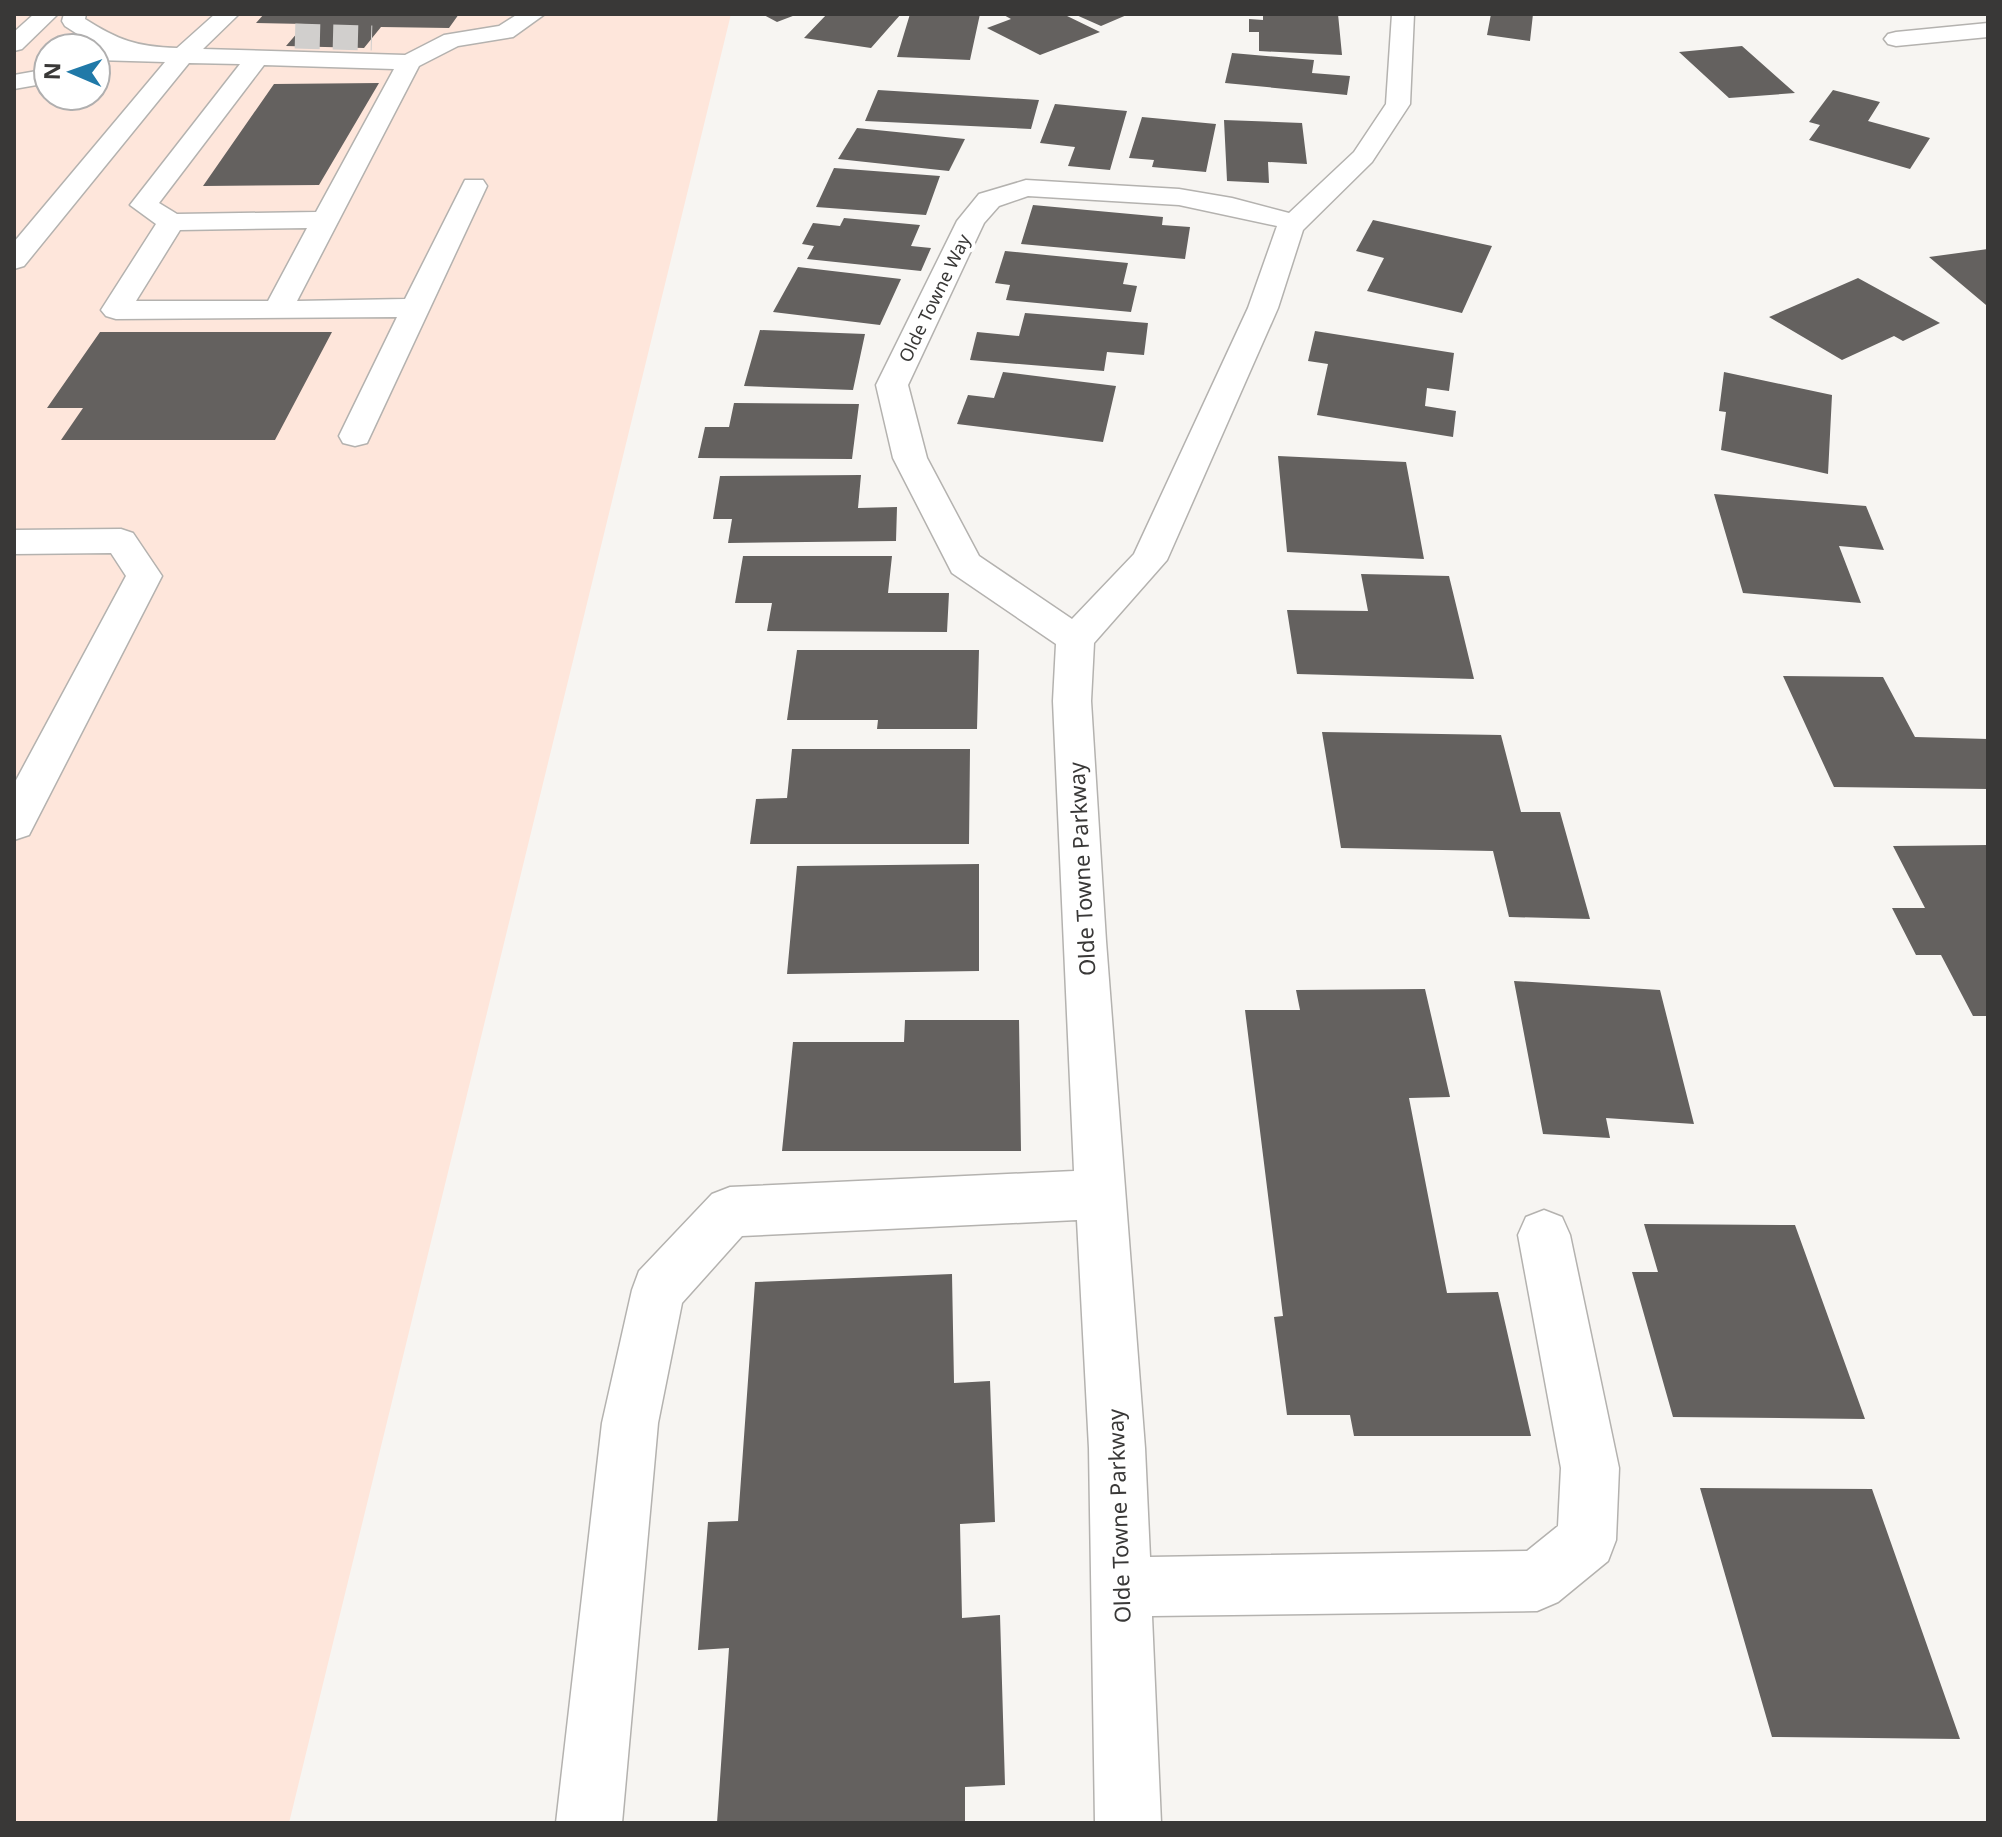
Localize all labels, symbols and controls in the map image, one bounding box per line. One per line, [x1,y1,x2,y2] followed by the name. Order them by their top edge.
[32,32,112,112] north arrow
[36,62,66,81] text: N
[893,229,976,366] street label: Olde Towne Way
[1060,760,1102,977] street label: Olde Towne Parkway
[1099,1408,1137,1624] street label: Olde Towne Parkway

